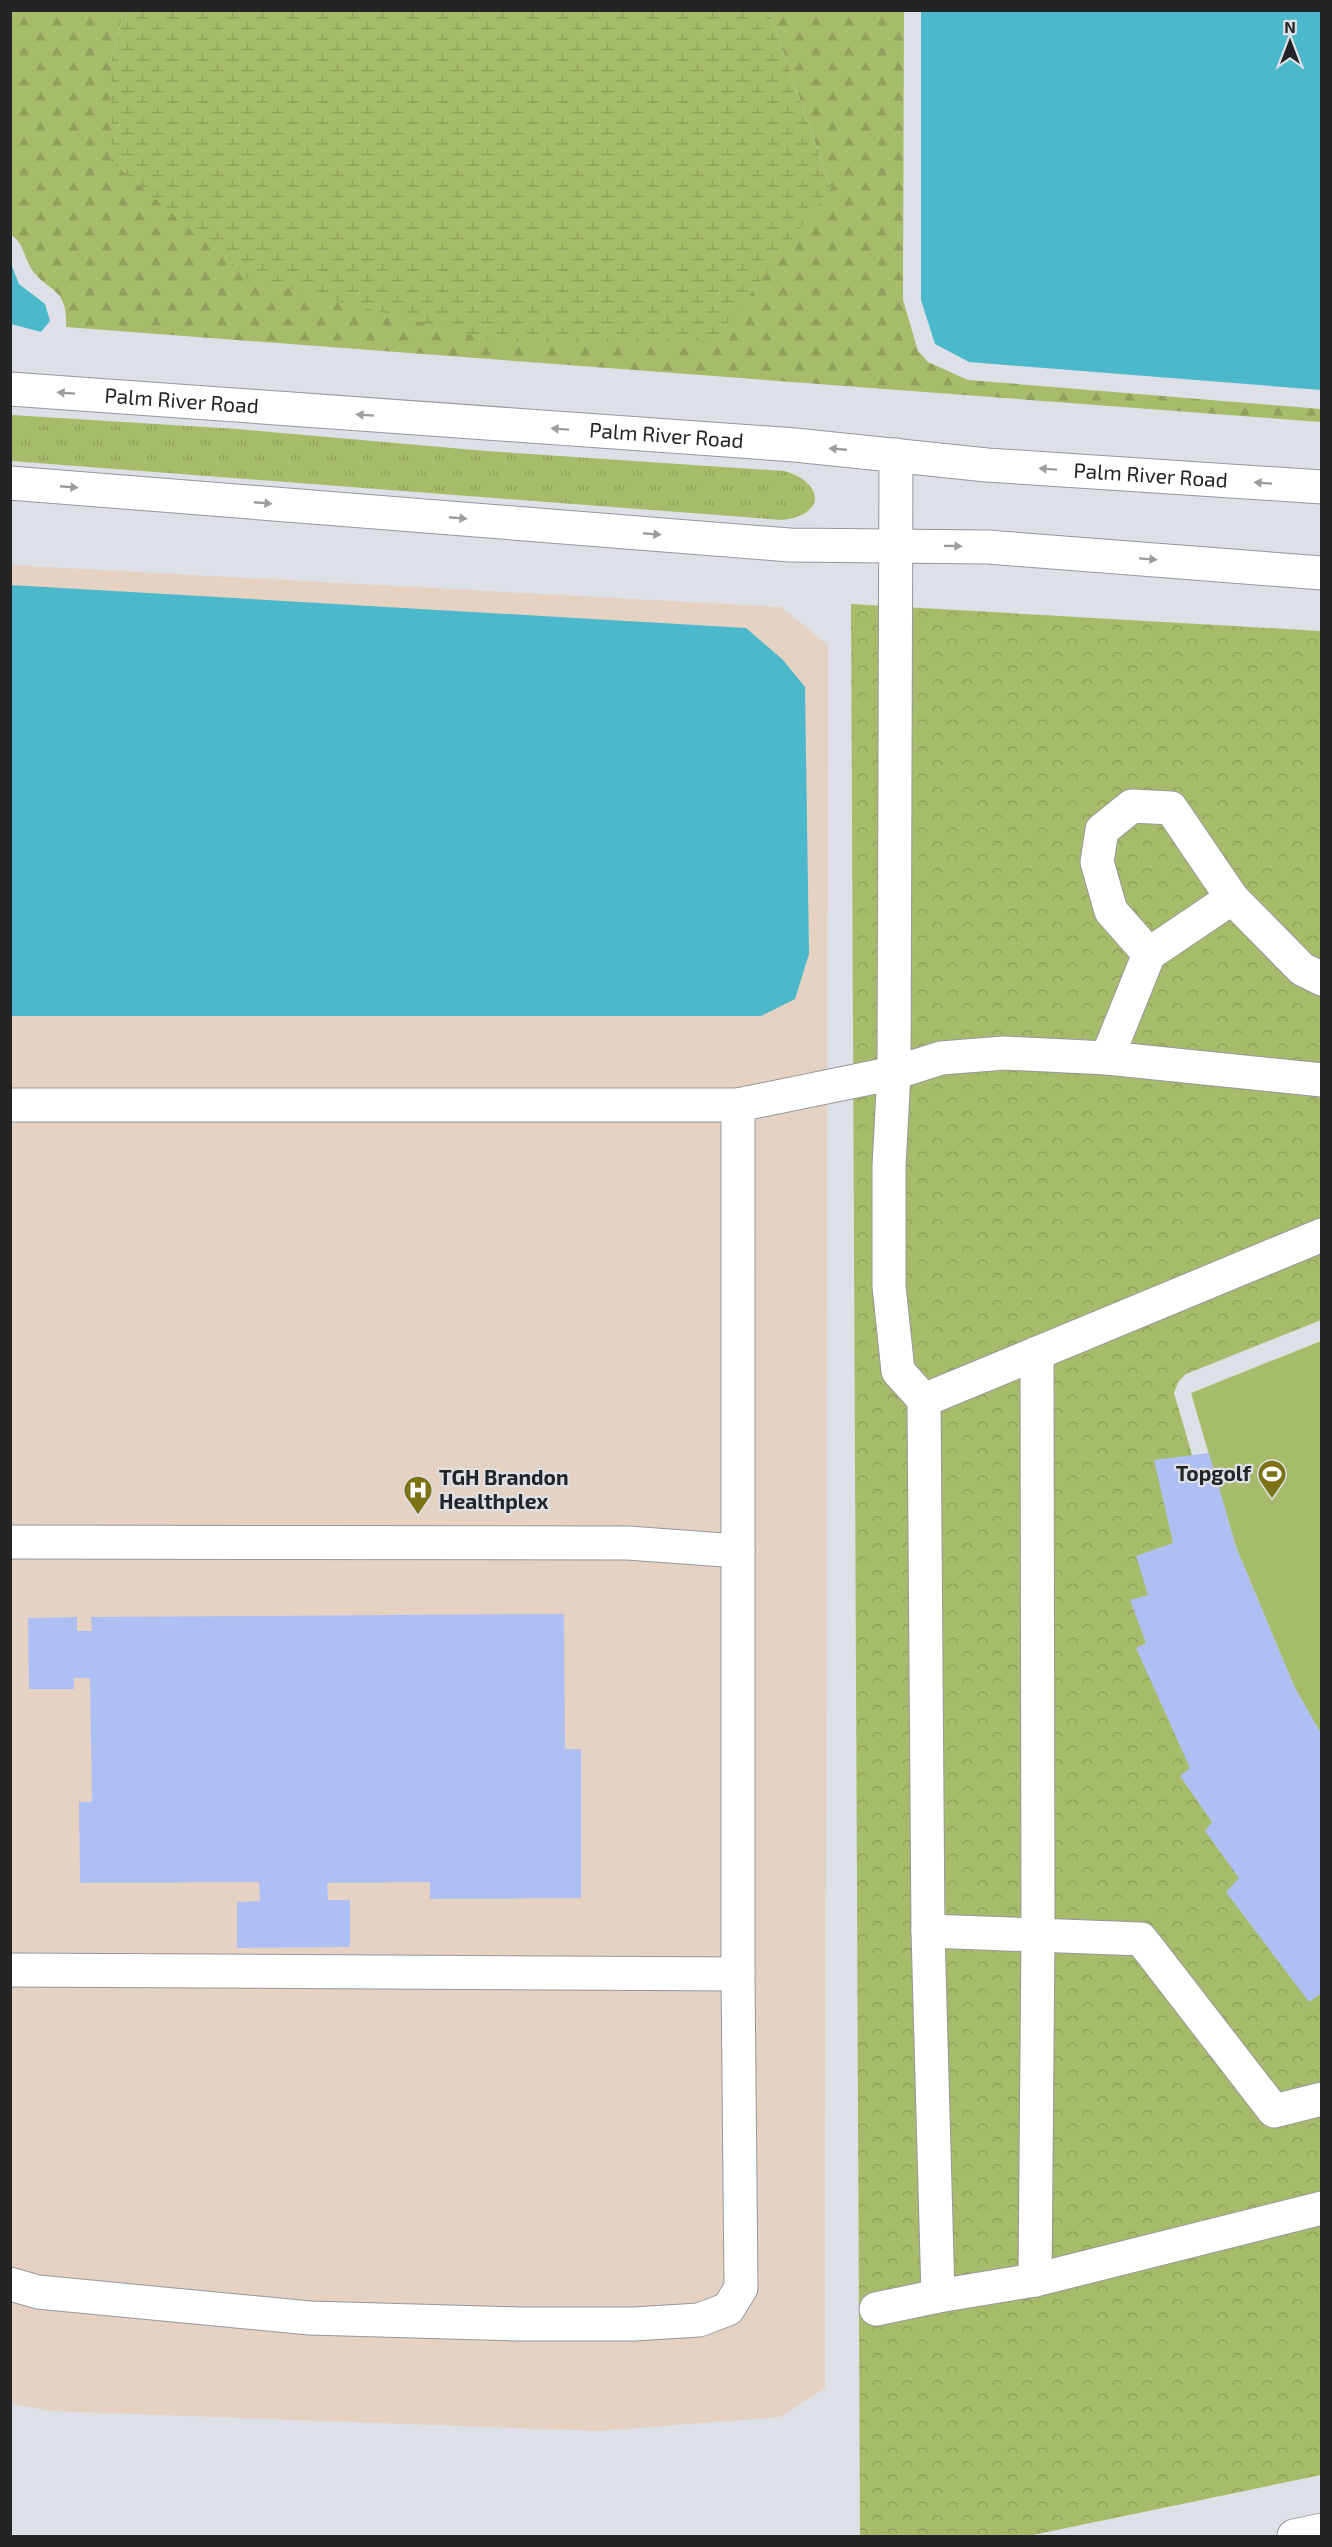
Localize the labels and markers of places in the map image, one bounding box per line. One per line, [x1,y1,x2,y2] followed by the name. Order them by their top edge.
[1256,1458,1288,1500] sports icon: Topgolf
[1176,1460,1252,1485] place label: Topgolf
[439,1464,569,1513] place label: TGH Brandon Healthplex
[402,1474,434,1516] hospital icon: TGH Brandon Healthplex

